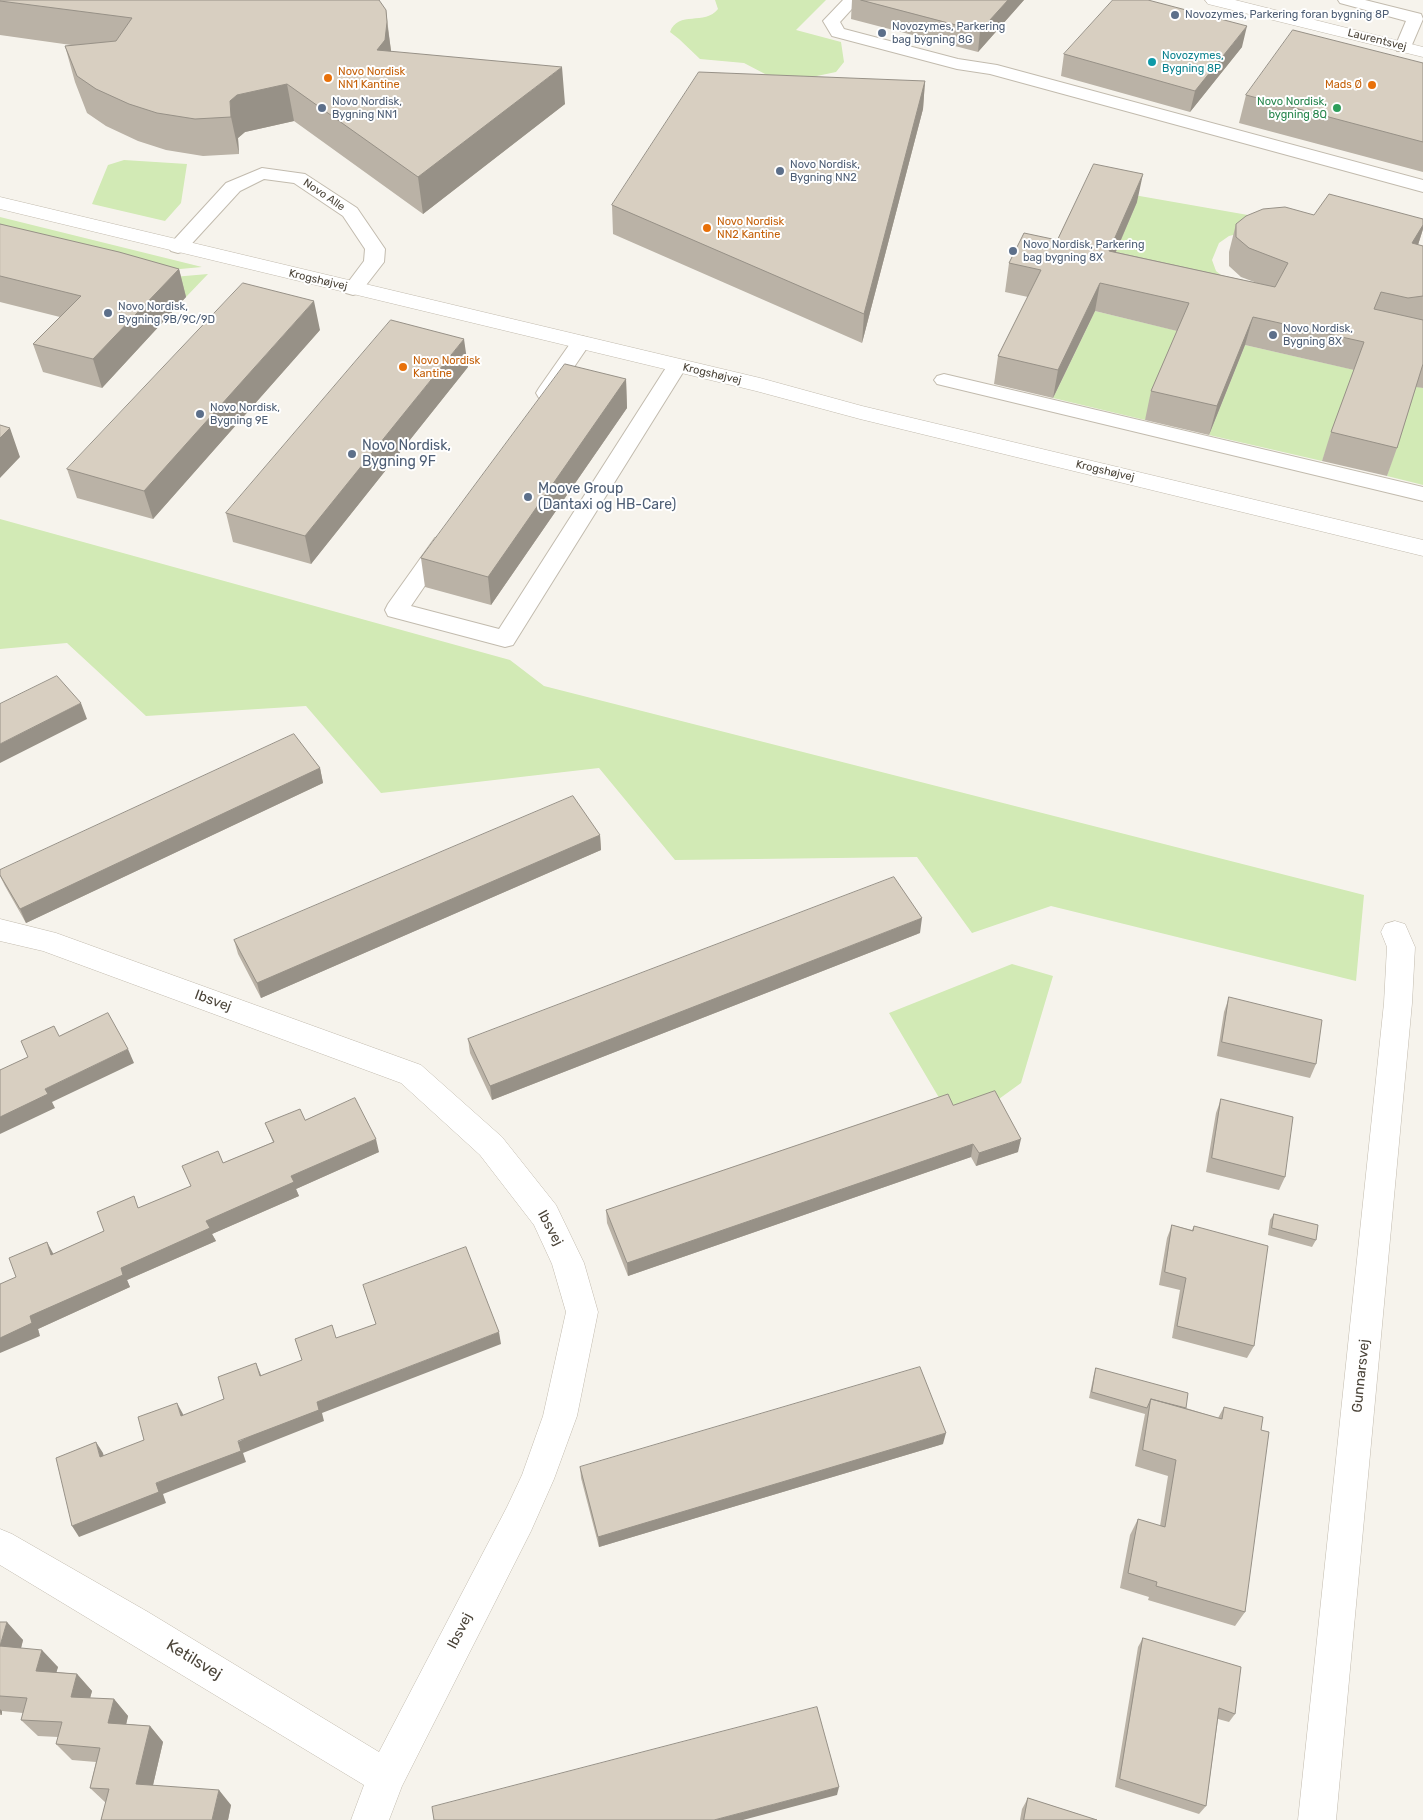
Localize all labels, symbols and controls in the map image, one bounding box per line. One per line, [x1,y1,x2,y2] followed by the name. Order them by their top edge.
[1185,8,1389,22] place label: Novozymes, Parkering foran bygning 8P
[1169,9,1181,21] marker: Novozymes, Parkering foran bygning 8P
[892,20,1005,46] place label: Novozymes, Parkering bag bygning 8G
[1346,26,1408,54] street label: Laurentsvej
[876,27,888,39] marker: Novozymes, Parkering bag bygning 8G
[1162,49,1224,75] place label: Novozymes, Bygning 8P
[1146,56,1158,68] marker: Novozymes, Bygning 8P
[338,65,405,91] place label: Novo Nordisk NN1 Kantine
[322,72,334,84] marker: Novo Nordisk NN1 Kantine
[1325,78,1362,92] place label: Mads Ø
[1366,79,1378,91] marker: Mads Ø
[332,95,402,121] place label: Novo Nordisk, Bygning NN1
[1257,95,1327,121] place label: Novo Nordisk, bygning 8Q
[316,102,328,114] marker: Novo Nordisk, Bygning NN1
[1331,102,1343,114] marker: Novo Nordisk, bygning 8Q
[790,158,860,184] place label: Novo Nordisk, Bygning NN2
[774,165,786,177] marker: Novo Nordisk, Bygning NN2
[301,176,347,214] street label: Novo Alle
[717,215,784,241] place label: Novo Nordisk NN2 Kantine
[701,222,713,234] marker: Novo Nordisk NN2 Kantine
[1023,238,1144,264] place label: Novo Nordisk, Parkering bag bygning 8X
[1007,245,1019,257] marker: Novo Nordisk, Parkering bag bygning 8X
[287,267,349,293] street label: Krogshøjvej
[118,300,215,326] place label: Novo Nordisk, Bygning 9B/9C/9D
[102,307,114,319] marker: Novo Nordisk, Bygning 9B/9C/9D
[1283,322,1353,348] place label: Novo Nordisk, Bygning 8X
[1267,329,1279,341] marker: Novo Nordisk, Bygning 8X
[413,354,480,380] place label: Novo Nordisk Kantine
[397,361,409,373] marker: Novo Nordisk Kantine
[681,361,743,387] street label: Krogshøjvej
[210,401,280,427] place label: Novo Nordisk, Bygning 9E
[194,408,206,420] marker: Novo Nordisk, Bygning 9E
[362,438,451,471] place label: Novo Nordisk, Bygning 9F
[346,448,358,460] marker: Novo Nordisk, Bygning 9F
[1074,458,1136,484] street label: Krogshøjvej
[538,481,676,514] place label: Moove Group (Dantaxi og HB-Care)
[522,491,534,503] marker: Moove Group (Dantaxi og HB-Care)
[192,987,234,1015] street label: Ibsvej
[534,1207,566,1249] street label: Ibsvej
[1349,1338,1373,1414] street label: Gunnarsvej
[444,1610,476,1652] street label: Ibsvej
[163,1636,225,1684] street label: Ketilsvej

